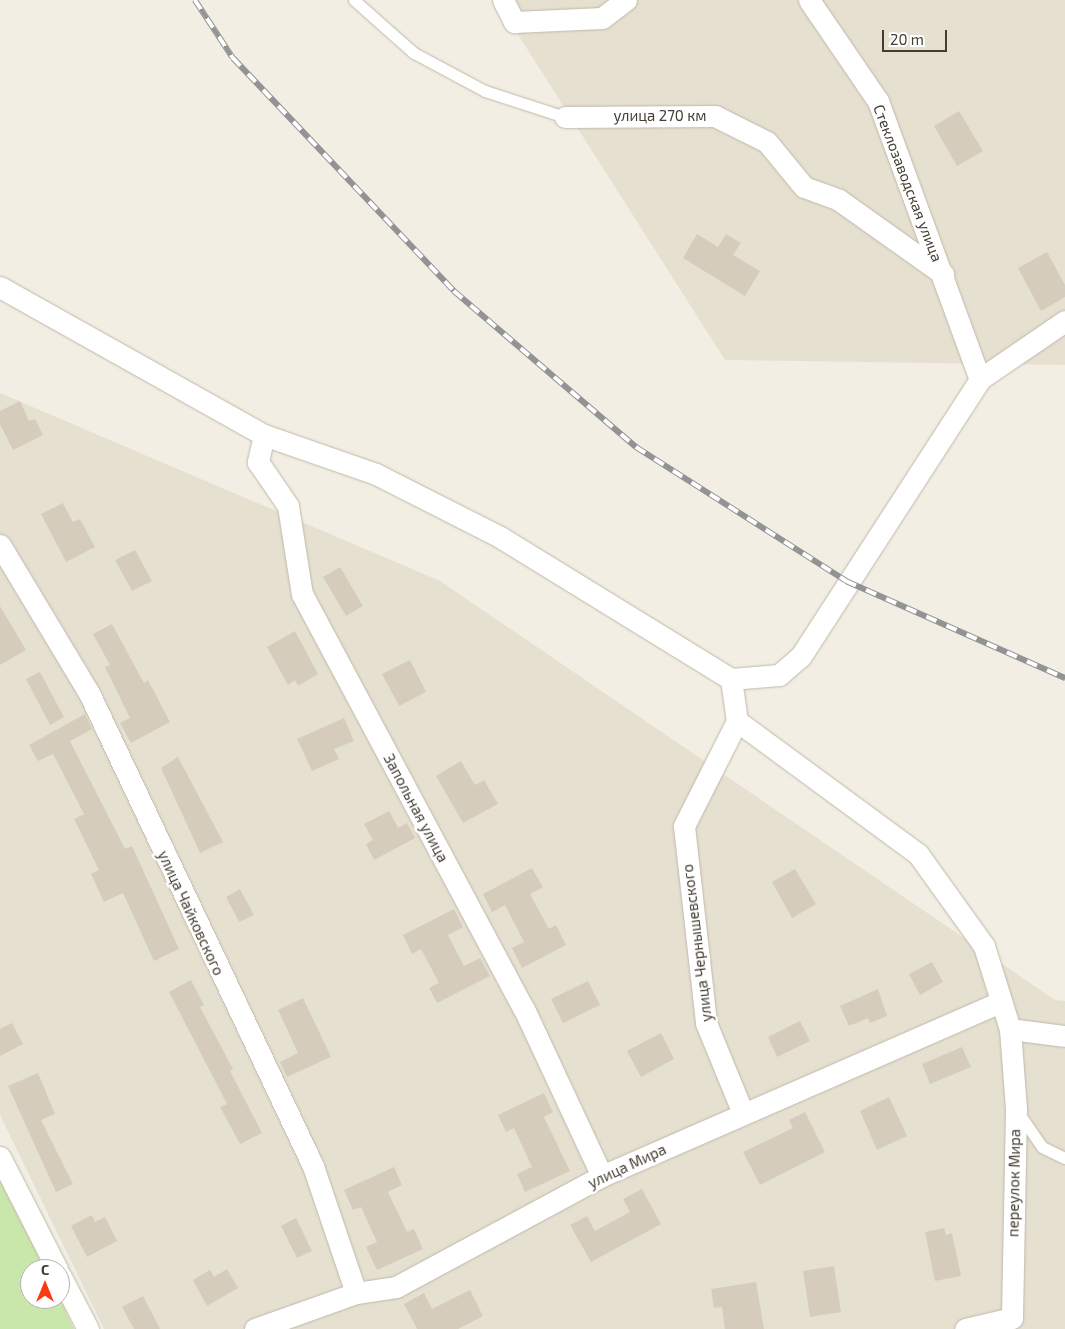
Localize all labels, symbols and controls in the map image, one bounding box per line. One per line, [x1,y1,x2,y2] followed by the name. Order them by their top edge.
[885,20,950,52] scale bar
[890,30,924,48] text: 20 m
[870,102,946,264] street label: Стеклозаводская улица
[614,107,706,125] street label: улица 270 км
[380,751,452,865] street label: Запольная улица
[154,848,228,978] street label: улица Чайковского
[678,863,716,1023] street label: улица Чернышевского
[1004,1129,1024,1237] street label: переулок Мира
[585,1140,669,1192] street label: улица Мира
[20,1259,70,1309] north arrow
[41,1261,49,1278] text: С

